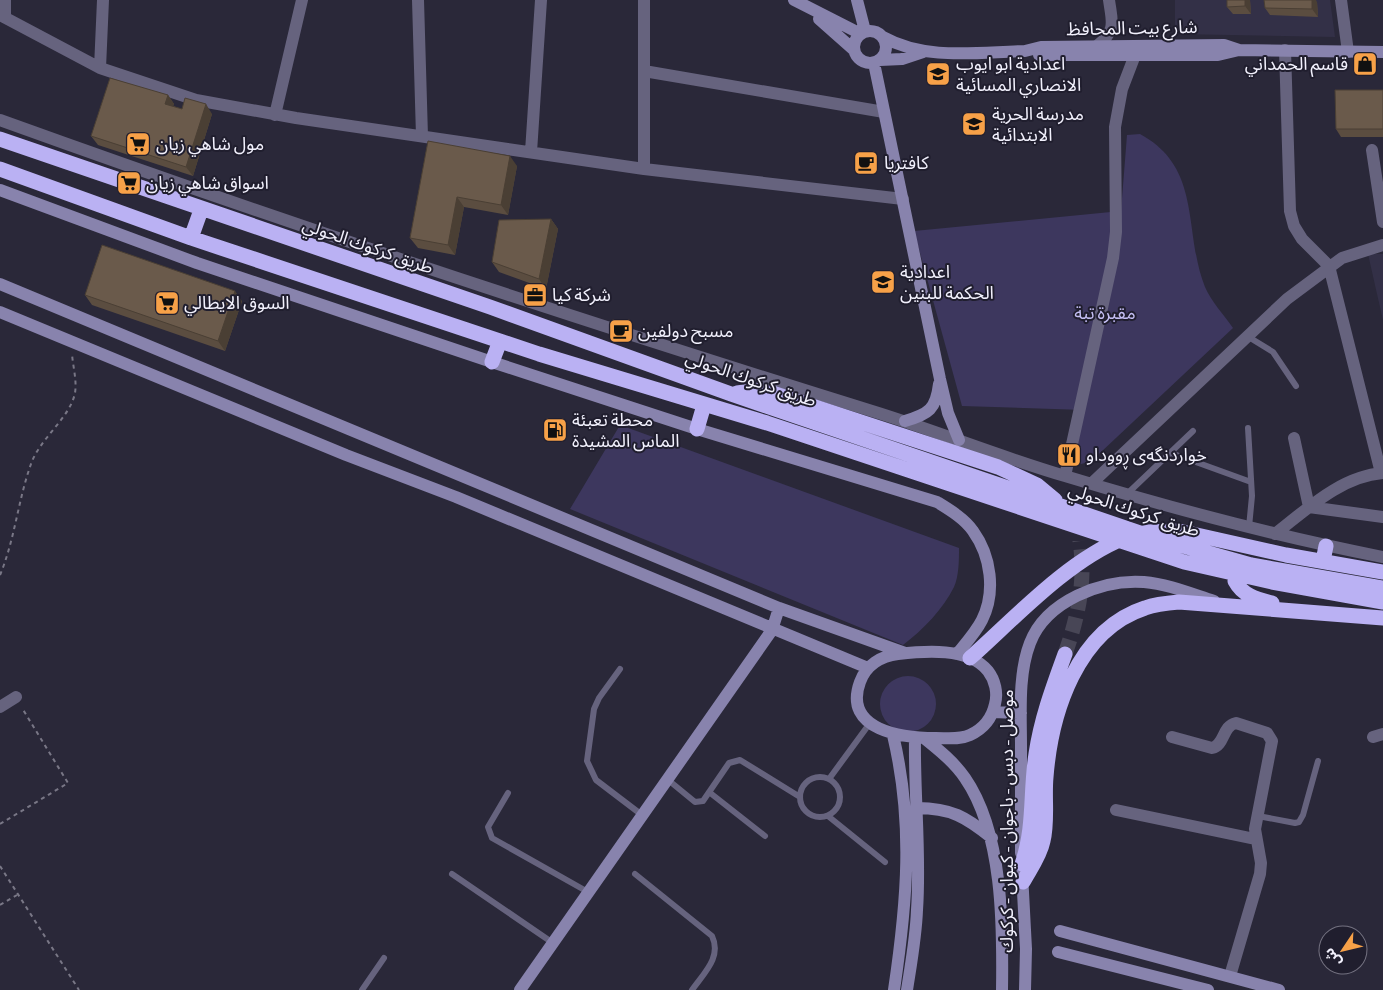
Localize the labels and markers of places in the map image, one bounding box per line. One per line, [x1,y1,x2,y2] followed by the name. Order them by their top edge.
[1352,51,1378,77] shop icon: قاسم الحمداني
[956,54,1081,98] place label: اعدادية ابو ايوب الانصاري المسائية
[1245,54,1348,77] place label: قاسم الحمداني
[925,61,951,87] school or university icon: اعدادية ابو ايوب الانصاري المسائية
[992,104,1084,146] place label: مدرسة الحرية الابتدائية
[961,111,987,137] school or university icon: مدرسة الحرية الابتدائية
[125,131,151,157] supermarket icon: مول شاهي زيان
[156,134,264,157] place label: مول شاهي زيان
[853,150,879,176] cafe icon: کافتریا
[884,153,929,174] place label: کافتریا
[116,170,142,196] supermarket icon: اسواق شاهي زيان
[146,173,269,196] place label: اسواق شاهي زيان
[900,262,994,304] place label: اعدادية الحكمة للبنين
[870,269,896,295] school or university icon: اعدادية الحكمة للبنين
[522,282,548,308] office icon: شركة كيا
[552,285,611,306] place label: شركة كيا
[154,290,180,316] supermarket icon: السوق الايطالي
[184,293,290,316] place label: السوق الايطالي
[608,318,634,344] cafe icon: مسبح دولفين
[638,321,734,344] place label: مسبح دولفين
[572,410,679,452] place label: محطة تعبئة الماس المشيدة
[542,417,568,443] fuel station icon: محطة تعبئة الماس المشيدة
[1056,442,1082,468] restaurant icon: خواردنگەی ڕووداو
[1086,445,1207,470] place label: خواردنگەی ڕووداو

